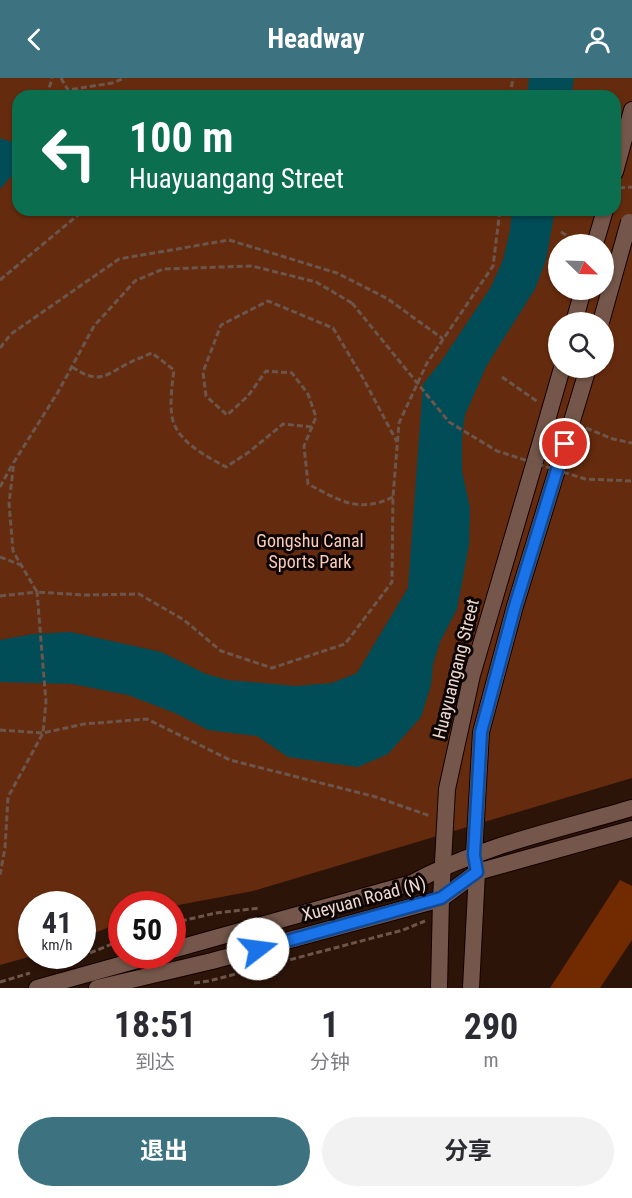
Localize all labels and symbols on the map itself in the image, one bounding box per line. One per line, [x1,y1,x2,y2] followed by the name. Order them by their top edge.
[548,234,614,300] north arrow
[539,418,590,469] pin
[256,530,364,572] park label: Gongshu Canal Sports Park
[428,597,483,741] street label: Huayuangang Street
[300,872,428,926] street label: Xueyuan Road (N)
[108,891,186,969] speed limit sign: 50
[226,917,290,981] position arrow

